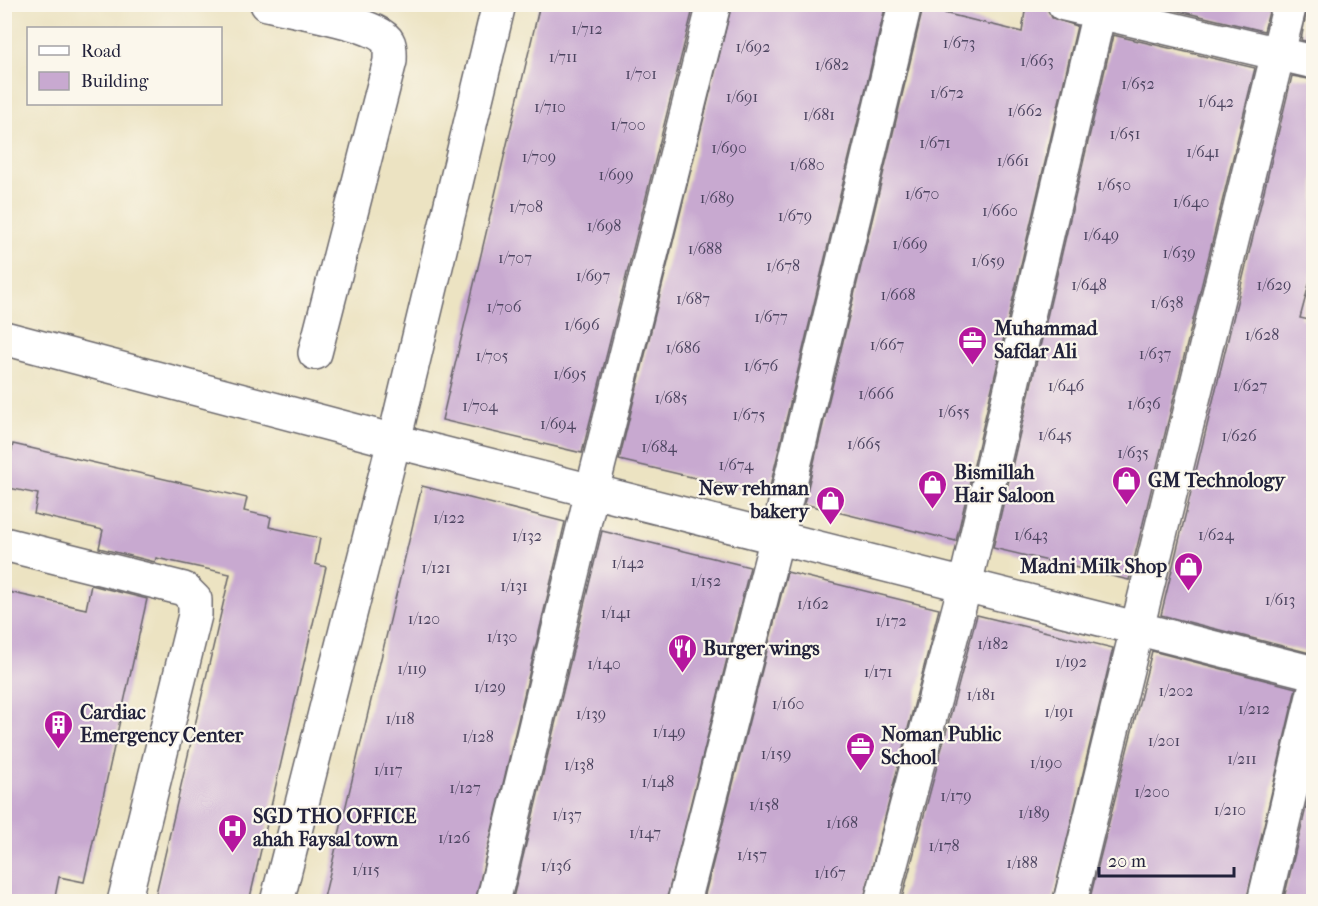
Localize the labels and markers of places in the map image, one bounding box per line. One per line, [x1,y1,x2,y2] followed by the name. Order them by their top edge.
[993,317,1098,363] place label: Muhammad Safdar Ali
[957,324,989,366] office icon: Muhammad Safdar Ali
[954,461,1055,507] place label: Bismillah Hair Saloon
[1111,464,1143,506] shop icon: GM Technology
[917,468,949,510] shop icon: Bismillah Hair Saloon
[1148,469,1286,492] place label: GM Technology
[698,477,810,523] place label: New rehman bakery
[814,484,846,526] shop icon: New rehman bakery
[1172,550,1204,592] shop icon: Madni Milk Shop
[1019,555,1167,578] place label: Madni Milk Shop
[666,632,698,674] restaurant icon: Burger wings
[703,637,820,660] place label: Burger wings
[80,701,244,747] place label: Cardiac Emergency Center
[43,708,75,750] building icon: Cardiac Emergency Center
[881,723,1002,769] place label: Noman Public School
[844,730,876,772] office icon: Noman Public School
[253,805,417,851] place label: SGD THO OFFICE ahah Faysal town
[216,812,248,854] hospital icon: SGD THO OFFICE ahah Faysal town

